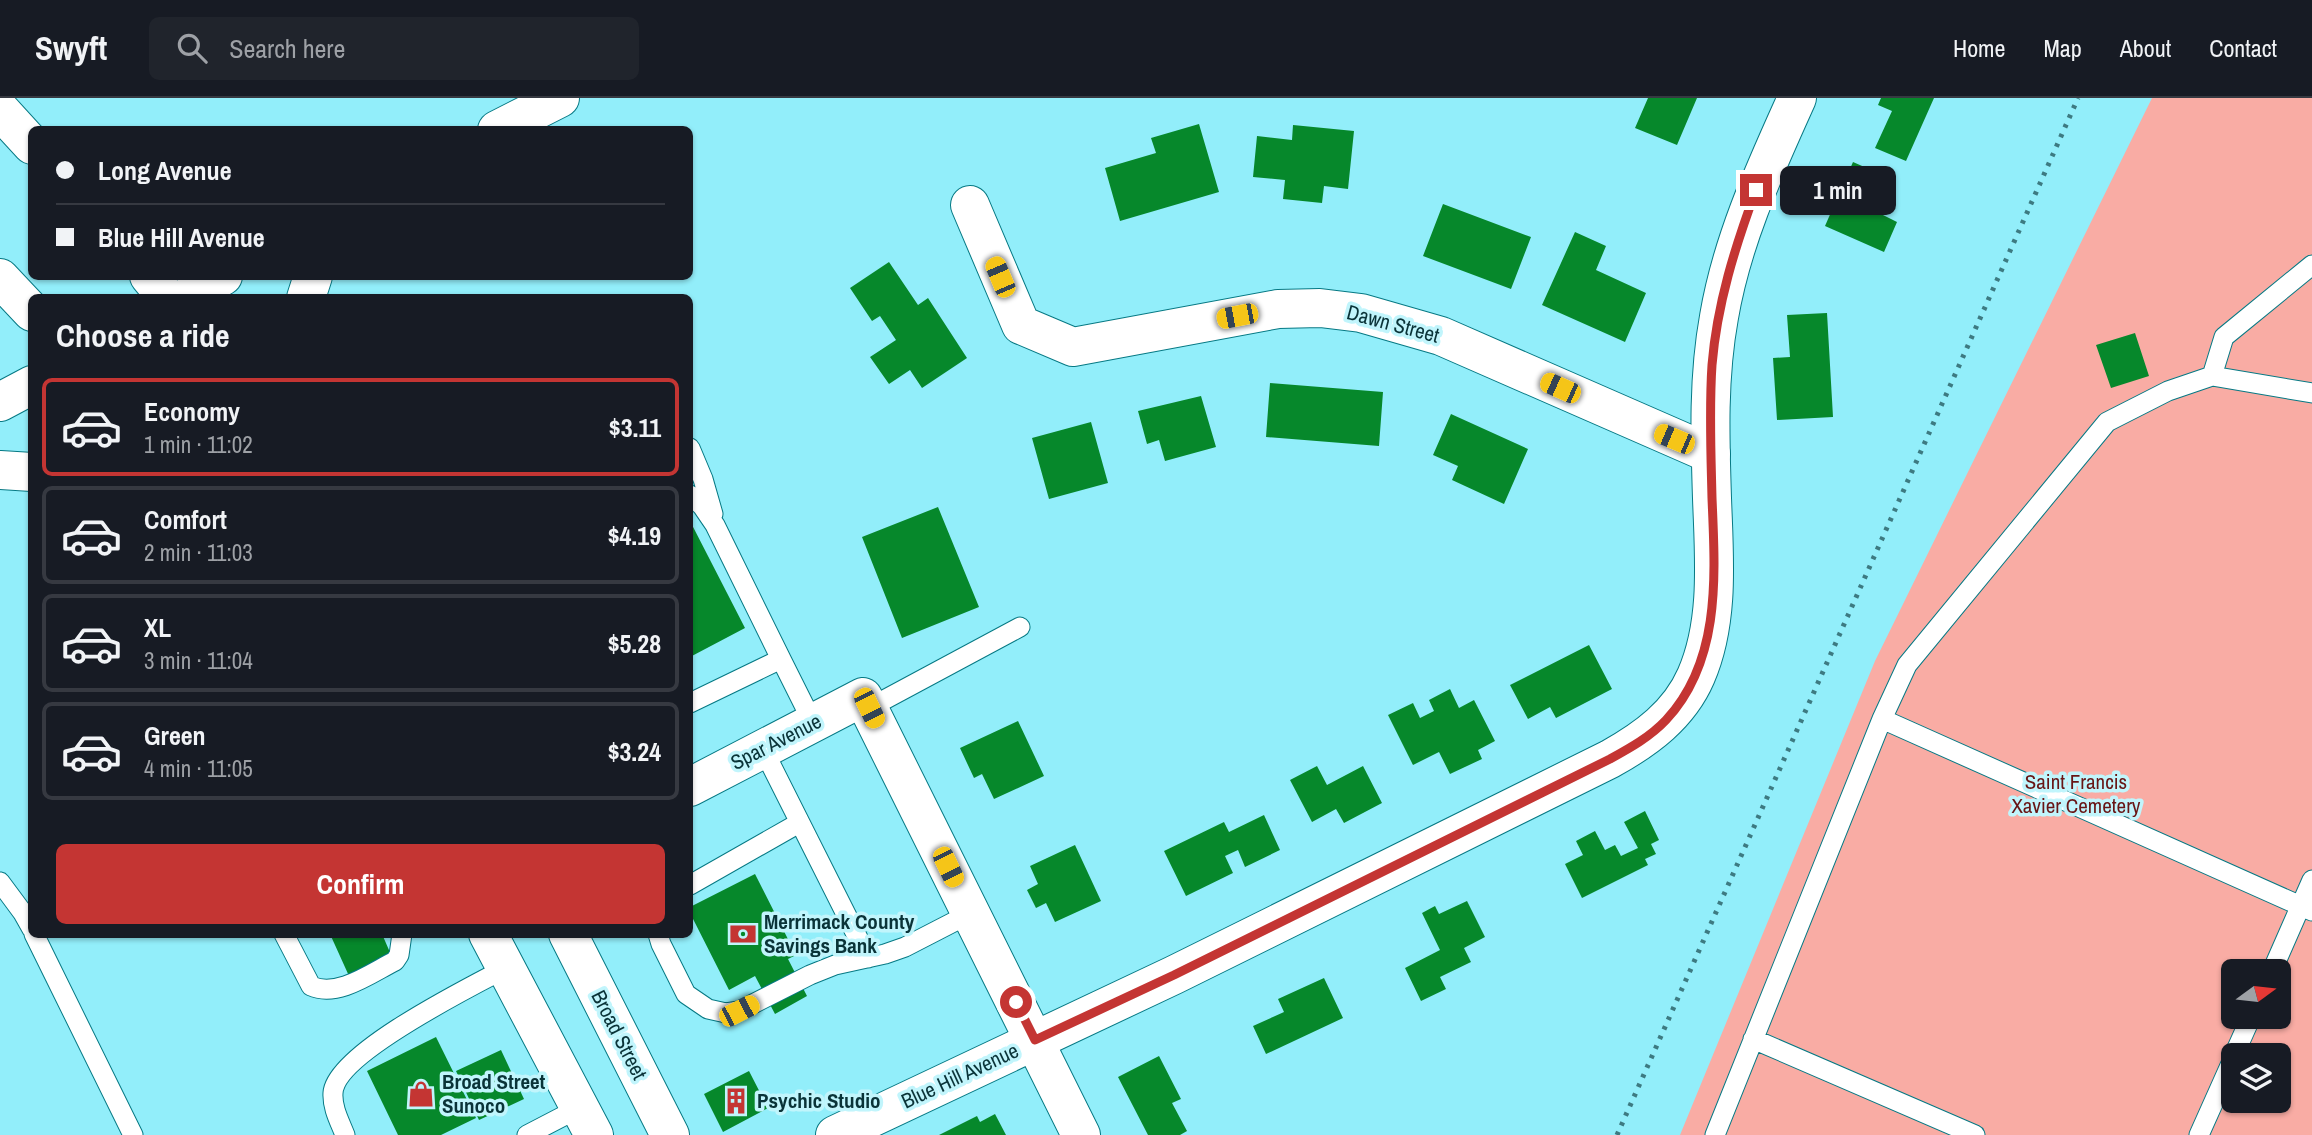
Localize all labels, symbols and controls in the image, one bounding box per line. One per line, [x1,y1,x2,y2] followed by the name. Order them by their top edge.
[149,17,639,80] search box
[35,26,107,70] text: Swyft
[173,29,211,67] icon: search
[229,31,345,66] text: Search here
[1953,32,2005,64] text: Home
[2043,32,2082,64] text: Map
[2120,32,2171,64] text: About
[2209,32,2277,64] text: Contact
[98,153,231,188] text: Long Avenue
[1780,166,1896,214] callout: 1 min
[1740,174,1772,206] route end
[1813,175,1863,206] text: 1 min
[98,220,265,255] text: Blue Hill Avenue
[983,254,1018,300] car
[1344,297,1443,350] street label: Dawn Street
[1215,302,1260,330] car
[56,314,230,357] text: Choose a ride
[1537,370,1584,406] car
[144,394,240,429] text: Economy
[60,396,123,459] icon: car
[609,410,661,445] text: $3.11
[1651,421,1698,457] car
[144,429,253,460] text: 1 min · 11:02
[144,502,227,537] text: Comfort
[60,504,123,567] icon: car
[608,518,661,553] text: $4.19
[144,537,253,568] text: 2 min · 11:03
[144,610,171,645] text: XL
[60,612,123,675] icon: car
[608,626,661,661] text: $5.28
[144,645,253,676] text: 3 min · 11:04
[851,685,888,731] car
[725,706,826,777] street label: Spar Avenue
[144,718,206,753] text: Green
[60,720,123,783] icon: car
[608,734,661,769] text: $3.24
[144,753,253,784] text: 4 min · 11:05
[2012,767,2141,820] park label: Saint Francis Xavier Cemetery
[56,844,665,924] button: Confirm
[930,844,967,890] car
[764,907,915,960] place label: Merrimack County Savings Bank
[728,919,758,949] bank icon: Merrimack County Savings Bank
[2221,959,2291,1029] north arrow
[2221,959,2291,1113] map controls
[585,985,654,1085] street label: Broad Street
[1000,986,1032,1018] route start
[716,992,763,1030] car
[897,1036,1023,1115] street label: Blue Hill Avenue
[2221,1043,2291,1113] button: layers
[442,1067,546,1120] place label: Broad Street Sunoco
[406,1079,436,1109] shop icon: Broad Street Sunoco
[721,1086,751,1116] building icon: Psychic Studio
[757,1086,880,1115] place label: Psychic Studio

